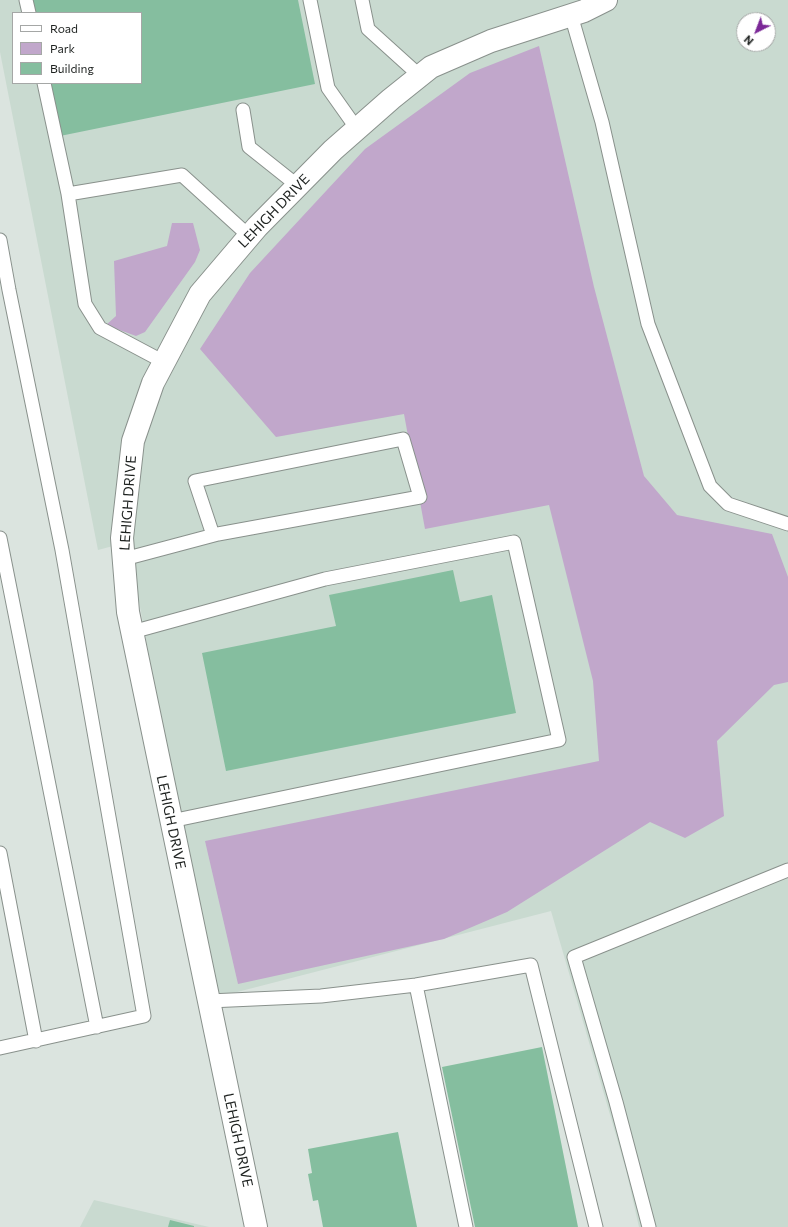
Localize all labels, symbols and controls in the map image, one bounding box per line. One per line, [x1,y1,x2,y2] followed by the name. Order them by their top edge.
[12,12,142,84] legend
[736,12,776,52] north arrow
[50,21,78,35] text: Road
[741,33,756,48] text: N
[50,41,75,55] text: Park
[50,61,94,75] text: Building
[235,171,313,251] street label: LEHIGH DRIVE
[116,455,140,551] street label: LEHIGH DRIVE
[153,773,189,871] street label: LEHIGH DRIVE
[220,1091,256,1189] street label: LEHIGH DRIVE

